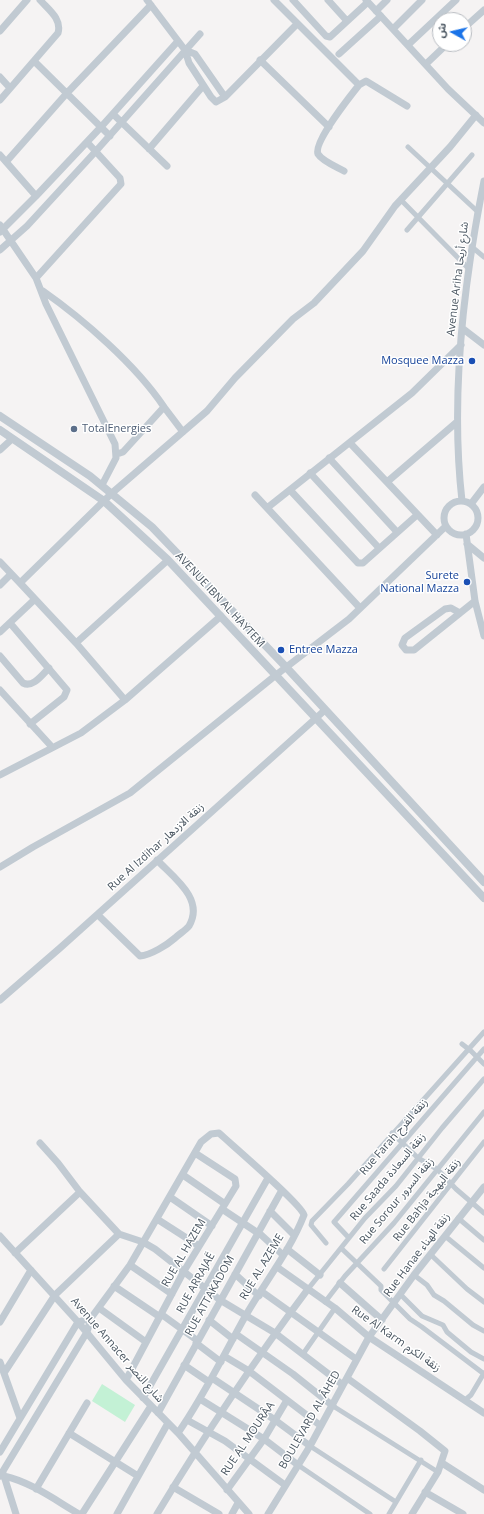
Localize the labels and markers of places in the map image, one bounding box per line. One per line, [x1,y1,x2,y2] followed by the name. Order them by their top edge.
[381,354,464,368] place label: Mosquee Mazza
[467,356,477,366] marker: Mosquee Mazza
[82,422,151,436] place label: TotalEnergies
[69,424,79,434] marker: TotalEnergies
[380,569,459,595] place label: Surete National Mazza
[462,577,472,587] marker: Surete National Mazza
[289,643,358,657] place label: Entree Mazza
[276,645,286,655] marker: Entree Mazza

